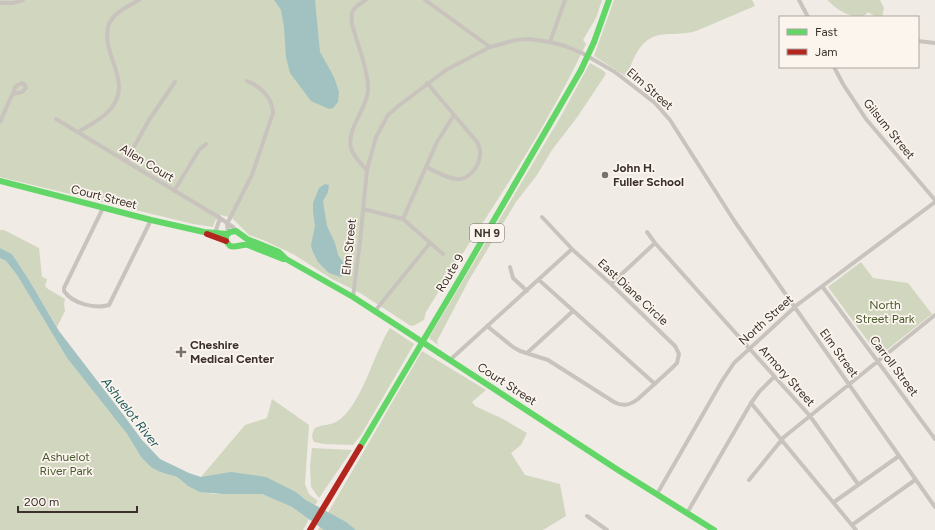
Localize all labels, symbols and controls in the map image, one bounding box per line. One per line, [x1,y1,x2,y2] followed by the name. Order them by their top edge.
[779,16,919,68] legend
[815,25,838,39] text: Fast
[815,45,838,59] text: Jam
[624,65,676,113] street label: Elm Street
[860,96,918,162] street label: Gilsum Street
[117,141,177,185] street label: Allen Court
[613,161,684,189] place label: John H. Fuller School
[600,170,610,180] marker: John H. Fuller School
[70,182,139,212] street label: Court Street
[339,218,359,276] street label: Elm Street
[470,224,504,242] road number: NH 9
[433,251,467,295] street label: Route 9
[595,256,671,328] street label: East Diane Circle
[736,292,796,348] street label: North Street
[855,298,915,326] park label: North Street Park
[817,326,862,380] street label: Elm Street
[867,333,921,399] street label: Carroll Street
[190,338,275,366] place label: Cheshire Medical Center
[756,343,818,409] street label: Armory Street
[175,346,187,358] marker: Cheshire Medical Center
[475,360,539,408] street label: Court Street
[98,374,163,451] water label: Ashuelot River
[40,450,93,478] park label: Ashuelot River Park
[18,488,137,514] scale bar
[24,495,59,509] text: 200 m

